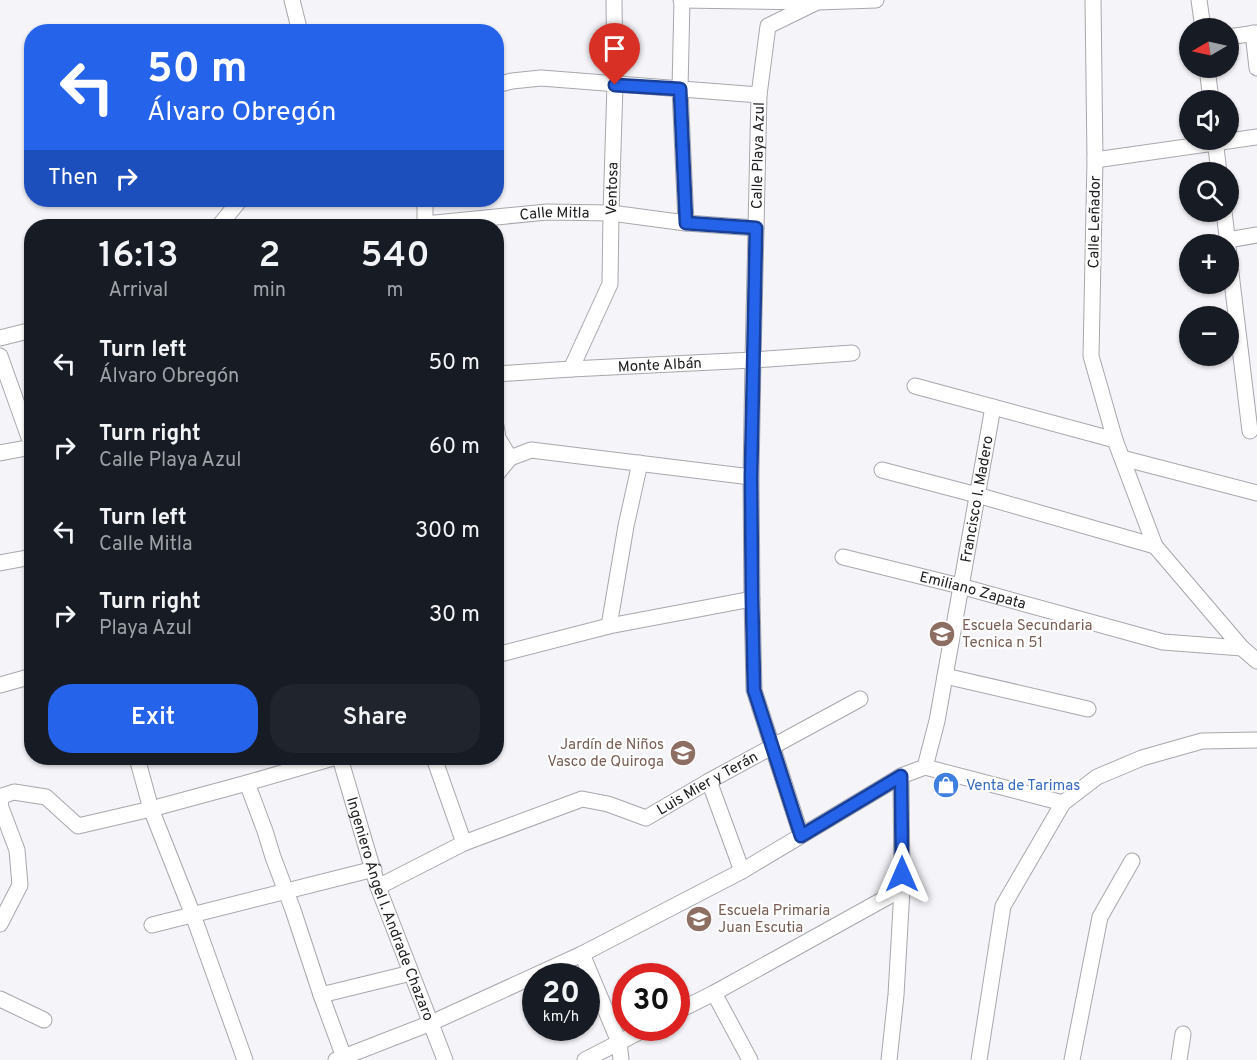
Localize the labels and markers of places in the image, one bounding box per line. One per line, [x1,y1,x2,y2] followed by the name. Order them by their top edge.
[589,23,640,85] pin
[962,617,1092,653] place label: Escuela Secundaria Tecnica n 51
[927,619,957,649] school or university icon: Escuela Secundaria Tecnica n 51
[547,736,664,772] place label: Jardín de Niños Vasco de Quiroga
[668,738,698,768] school or university icon: Jardín de Niños Vasco de Quiroga
[931,770,961,800] shop icon: Venta de Tarimas
[966,777,1080,796] place label: Venta de Tarimas
[718,902,830,938] place label: Escuela Primaria Juan Escutia
[684,904,714,934] school or university icon: Escuela Primaria Juan Escutia

